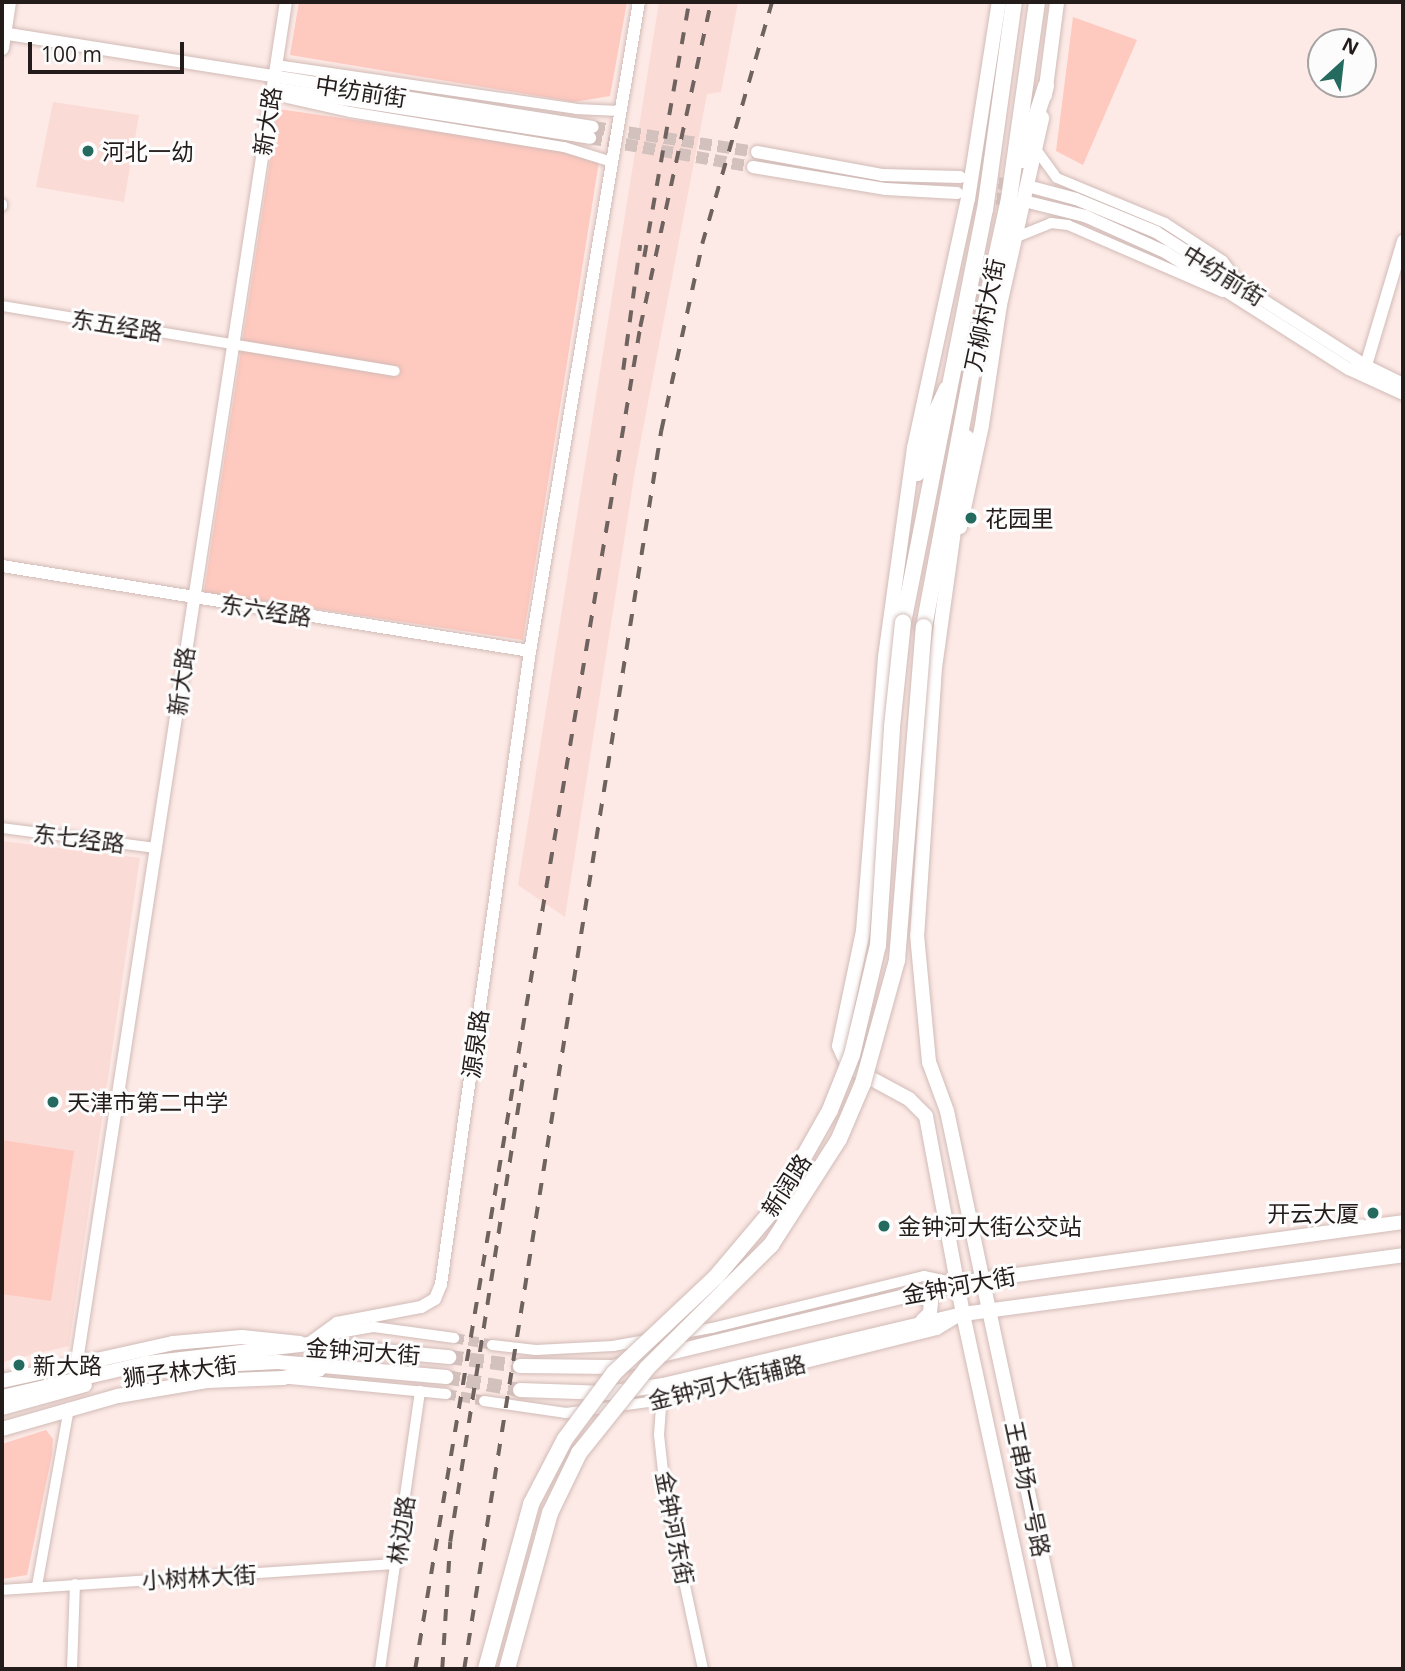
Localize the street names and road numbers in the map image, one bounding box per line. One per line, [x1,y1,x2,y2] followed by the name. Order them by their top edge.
[313,70,409,112] street label: 中纺前街
[248,85,286,157] street label: 新大路
[1178,239,1270,311] street label: 中纺前街
[959,256,1009,374] street label: 万柳村大街
[69,304,165,346] street label: 东五经路
[218,589,314,631] street label: 东六经路
[163,645,199,717] street label: 新大路
[32,819,126,857] street label: 东七经路
[457,1008,493,1080] street label: 源泉路
[756,1149,816,1221] street label: 新阔路
[900,1261,1018,1309] street label: 金钟河大街
[305,1333,421,1369] street label: 金钟河大街
[646,1349,808,1415] street label: 金钟河大街辅路
[121,1350,239,1392] street label: 狮子林大街
[1000,1419,1056,1559] street label: 王串场一号路
[650,1469,700,1587] street label: 金钟河东街
[383,1494,419,1566] street label: 林边路
[141,1560,257,1594] street label: 小树林大街

